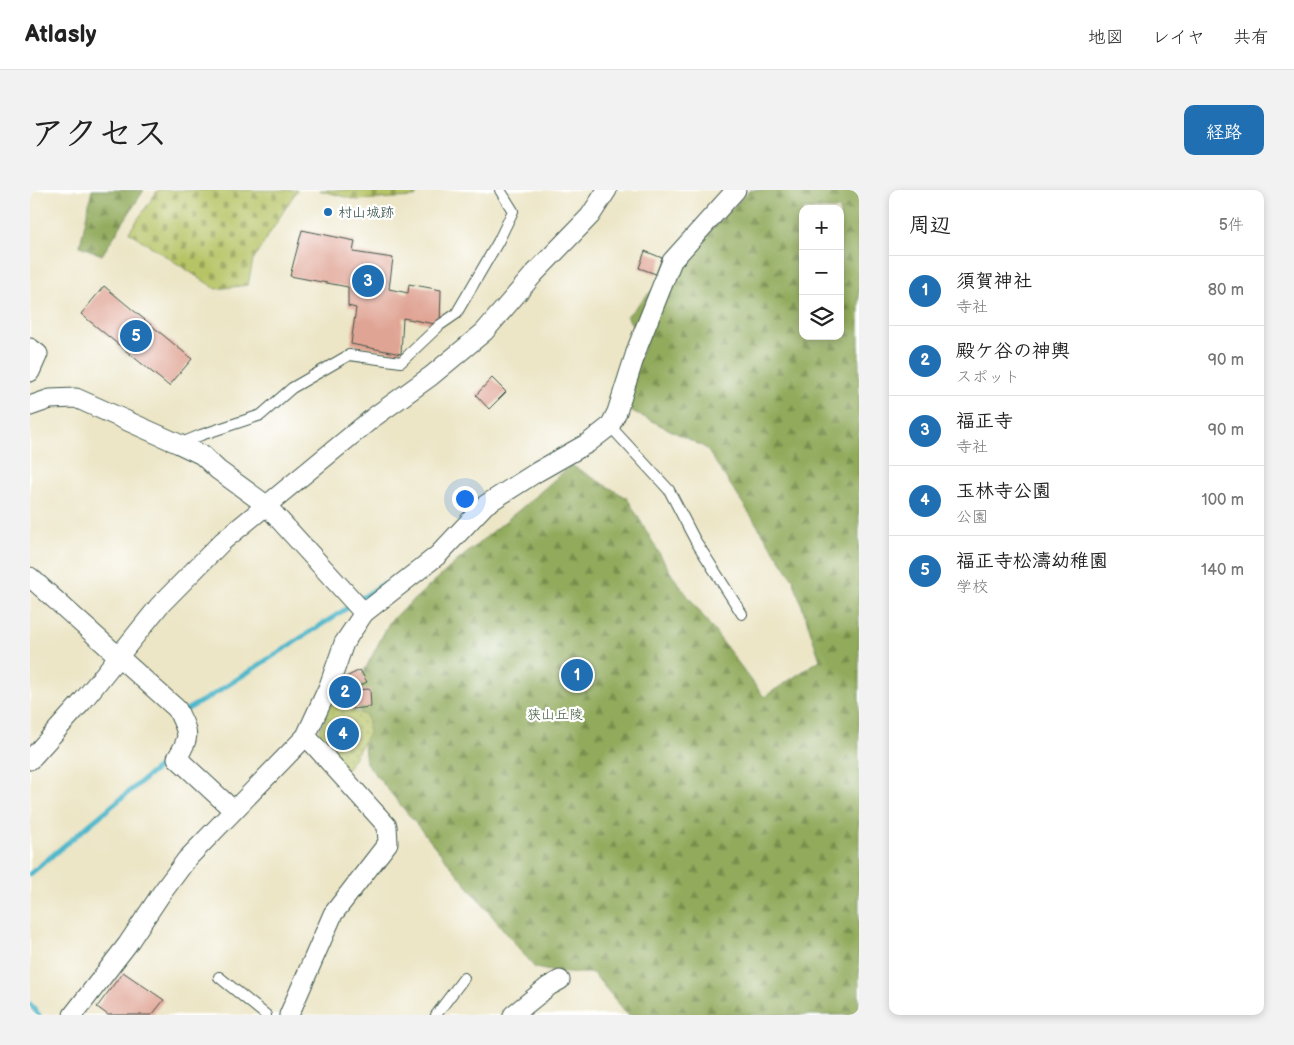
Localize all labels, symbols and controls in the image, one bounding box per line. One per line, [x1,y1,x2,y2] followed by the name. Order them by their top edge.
[25,20,96,49] text: Atlasly
[1088,27,1124,48] text: 地図
[1152,27,1205,48] text: レイヤ
[1233,27,1269,48] text: 共有
[1184,105,1264,155] button: 経路
[30,113,168,156] text: アクセス
[338,204,394,221] place label: 村山城跡
[799,205,844,340] map controls
[799,205,844,250] button: +
[322,206,334,218] marker: 村山城跡
[909,213,951,238] text: 周辺
[1219,216,1244,235] text: 5件
[799,250,844,295] button: −
[352,262,384,300] pin: 3
[956,270,1032,293] text: 須賀神社
[922,281,928,300] text: 1
[1208,281,1244,300] text: 80 m
[799,295,844,340] button: layers
[956,298,988,317] text: 寺社
[120,317,152,355] pin: 5
[956,340,1070,363] text: 殿ケ谷の神輿
[920,351,930,370] text: 2
[1208,351,1244,370] text: 90 m
[956,368,1020,387] text: スポット
[956,410,1013,433] text: 福正寺
[920,421,930,440] text: 3
[1208,421,1244,440] text: 90 m
[956,438,988,457] text: 寺社
[956,480,1051,503] text: 玉林寺公園
[452,486,478,512] your location
[920,491,930,510] text: 4
[1201,491,1244,510] text: 100 m
[956,508,988,527] text: 公園
[956,550,1108,573] text: 福正寺松濤幼稚園
[920,561,930,580] text: 5
[1201,561,1244,580] text: 140 m
[956,578,988,597] text: 学校
[561,656,593,694] pin: 1
[329,673,361,711] pin: 2
[527,706,583,723] park label: 狭山丘陵
[327,715,359,753] pin: 4

